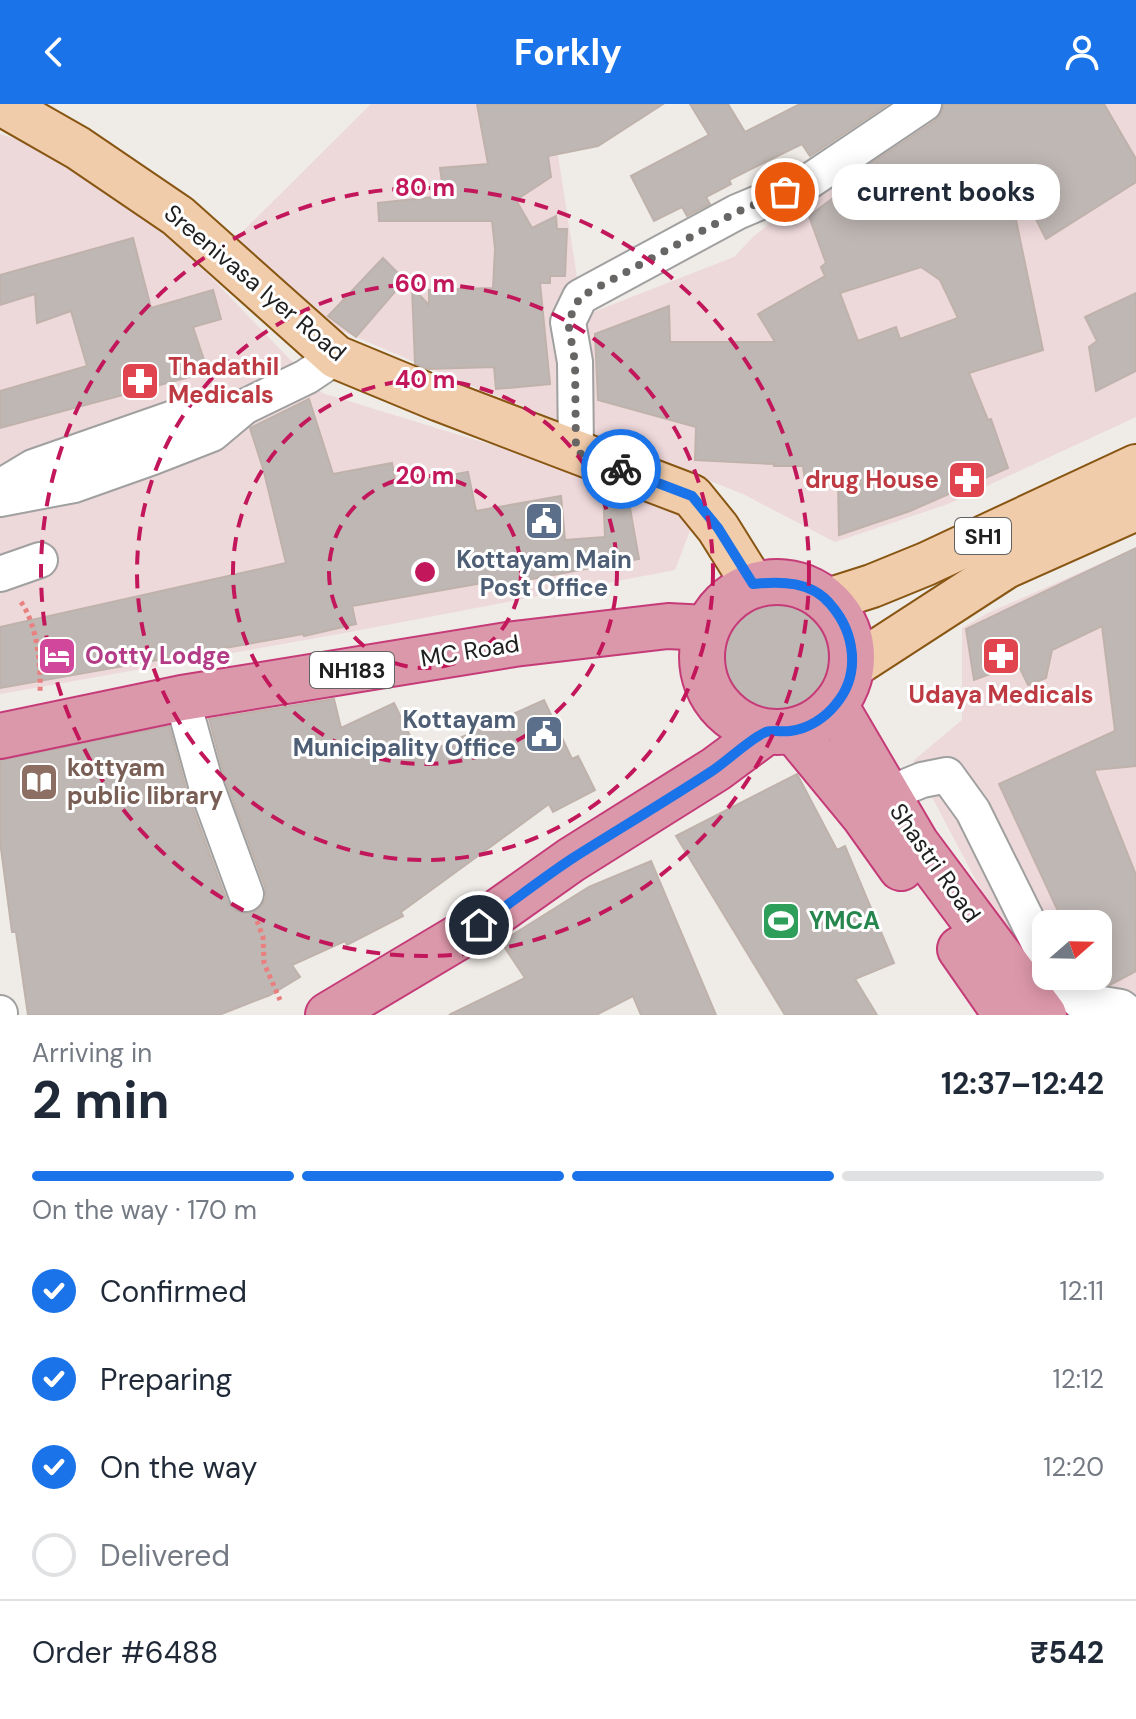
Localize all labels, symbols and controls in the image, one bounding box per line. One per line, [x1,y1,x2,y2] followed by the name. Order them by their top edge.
[514,29,622,76] text: Forkly
[32,30,76,74] icon: back
[1060,30,1104,74] icon: person
[751,158,819,226] pin
[833,164,1061,220] callout: current books
[763,170,807,214] icon: bag
[395,172,455,203] text: 80 m
[857,175,1035,209] text: current books
[158,197,353,368] street label: Sreenivasa Iyer Road
[395,268,455,299] text: 60 m
[168,351,279,410] place label: Thadathil Medicals
[119,360,161,402] pharmacy icon: Thadathil Medicals
[395,364,455,395] text: 40 m
[581,429,661,509] courier
[599,447,643,491] icon: bike
[946,459,988,501] pharmacy icon: drug House
[396,460,454,491] text: 20 m
[805,464,939,495] place label: drug House
[523,500,565,542] public building icon: Kottayam Main Post Office
[955,518,1011,554] road number: SH1
[456,544,632,603] place label: Kottayam Main Post Office
[411,558,439,586] centre of rings
[418,627,522,674] street label: MC Road
[36,635,78,677] hotel icon: Ootty Lodge
[980,635,1022,677] pharmacy icon: Udaya Medicals
[85,640,230,671] place label: Ootty Lodge
[310,652,394,688] road number: NH183
[909,679,1093,710] place label: Udaya Medicals
[293,704,516,763] place label: Kottayam Municipality Office
[523,713,565,755] public building icon: Kottayam Municipality Office
[67,752,224,811] place label: kottyam public library
[18,761,60,803] library icon: kottyam public library
[883,797,988,928] street label: Shastri Road
[445,891,513,959] pin
[760,900,802,942] sports icon: YMCA
[457,903,501,947] icon: home
[809,905,880,936] place label: YMCA
[1032,910,1112,990] north arrow
[1032,910,1112,990] map controls
[32,1036,152,1070] text: Arriving in
[941,1064,1104,1103] text: 12:37–12:42
[32,1066,170,1134] text: 2 min
[32,1193,257,1227] text: On the way · 170 m
[32,1269,76,1313] icon: check
[100,1272,247,1311] text: Confirmed
[1059,1274,1104,1308] text: 12:11
[32,1357,76,1401] icon: check
[100,1360,232,1399] text: Preparing
[1053,1362,1104,1396] text: 12:12
[32,1445,76,1489] icon: check
[100,1448,257,1487] text: On the way
[1043,1450,1104,1484] text: 12:20
[100,1536,230,1575] text: Delivered
[32,1633,218,1672] text: Order #6488
[1030,1633,1104,1672] text: ₹542

